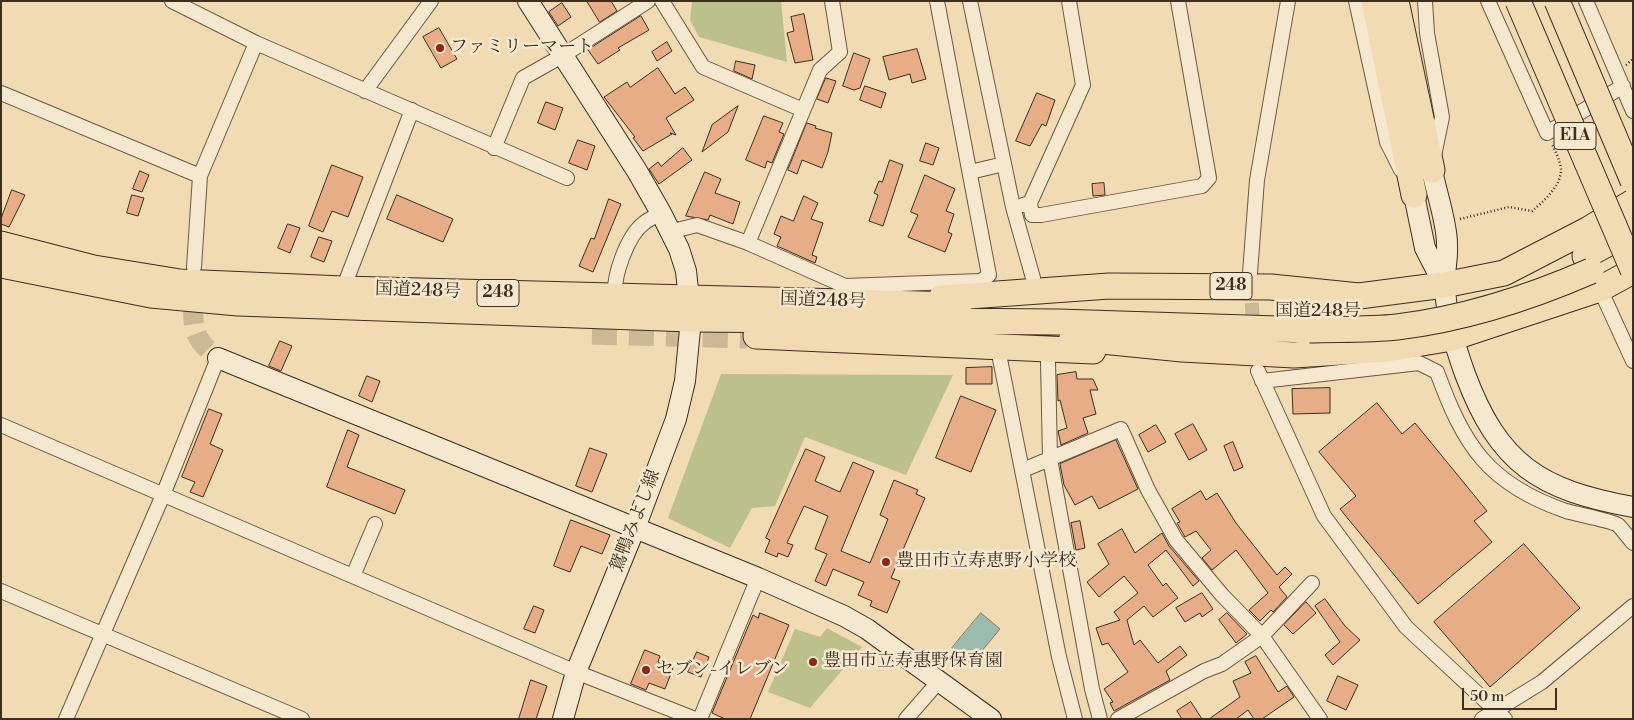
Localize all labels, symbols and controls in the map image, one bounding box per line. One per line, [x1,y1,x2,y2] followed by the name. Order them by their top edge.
[450,37,594,59] place label: ファミリーマート
[434,42,446,54] marker: ファミリーマート
[1554,122,1596,150] road number: E1A
[1210,272,1252,300] road number: 248
[375,279,461,303] street label: 国道248号
[477,280,519,306] road number: 248
[780,289,866,313] street label: 国道248号
[1275,301,1361,323] street label: 国道248号
[607,467,665,575] street label: 鴛鴨みよし線
[896,551,1076,573] place label: 豊田市立寿恵野小学校
[880,556,892,568] marker: 豊田市立寿恵野小学校
[823,651,1003,673] place label: 豊田市立寿惠野保育園
[807,656,819,668] marker: 豊田市立寿惠野保育園
[656,659,789,681] place label: セブン-イレブン
[640,664,652,676] marker: セブン-イレブン
[1464,678,1559,710] scale bar
[1470,687,1504,706] text: 50 m

